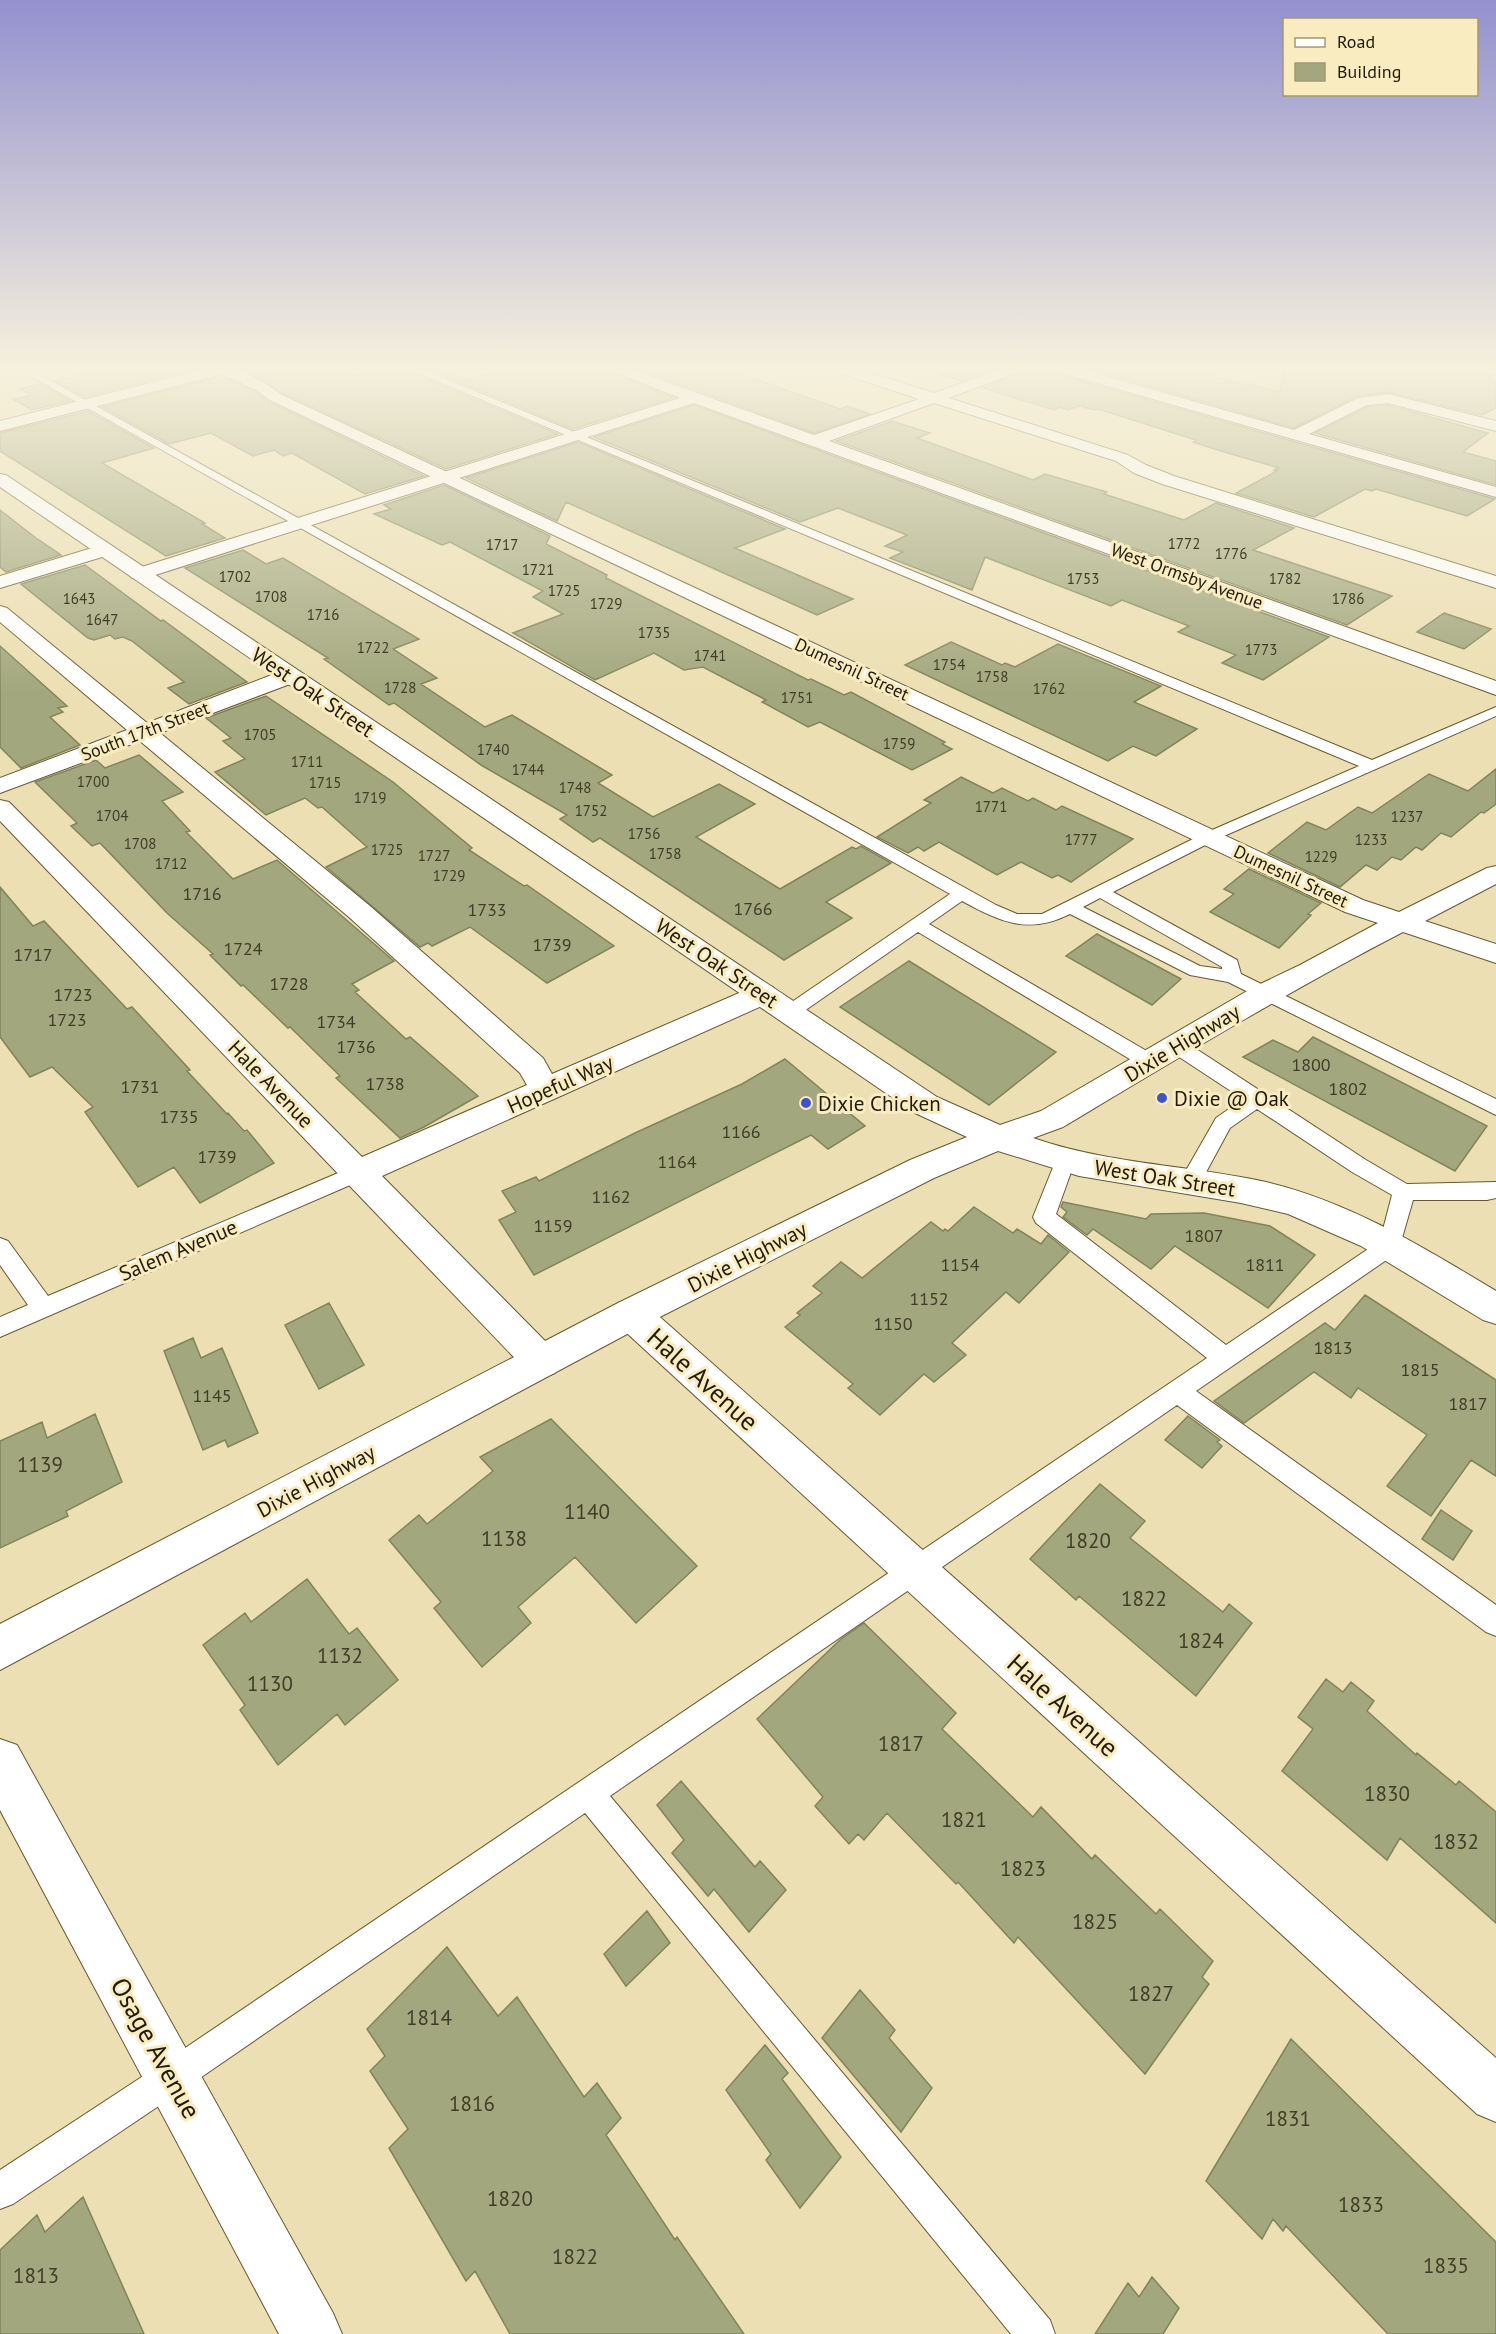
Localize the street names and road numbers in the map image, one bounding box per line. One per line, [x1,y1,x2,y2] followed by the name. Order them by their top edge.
[1108,538,1266,614] street label: West Ormsby Avenue
[791,632,913,706] street label: Dumesnil Street
[247,641,379,743] street label: West Oak Street
[78,696,212,766] street label: South 17th Street
[1230,839,1352,913] street label: Dumesnil Street
[651,912,783,1014] street label: West Oak Street
[1119,998,1245,1088] street label: Dixie Highway
[222,1034,320,1134] street label: Hale Avenue
[503,1049,618,1119] street label: Hopeful Way
[1093,1154,1237,1202] street label: West Oak Street
[115,1213,241,1287] street label: Salem Avenue
[683,1215,811,1299] street label: Dixie Highway
[641,1320,765,1438] street label: Hale Avenue
[252,1438,380,1523] street label: Dixie Highway
[1001,1646,1125,1764] street label: Hale Avenue
[104,1972,208,2124] street label: Osage Avenue

